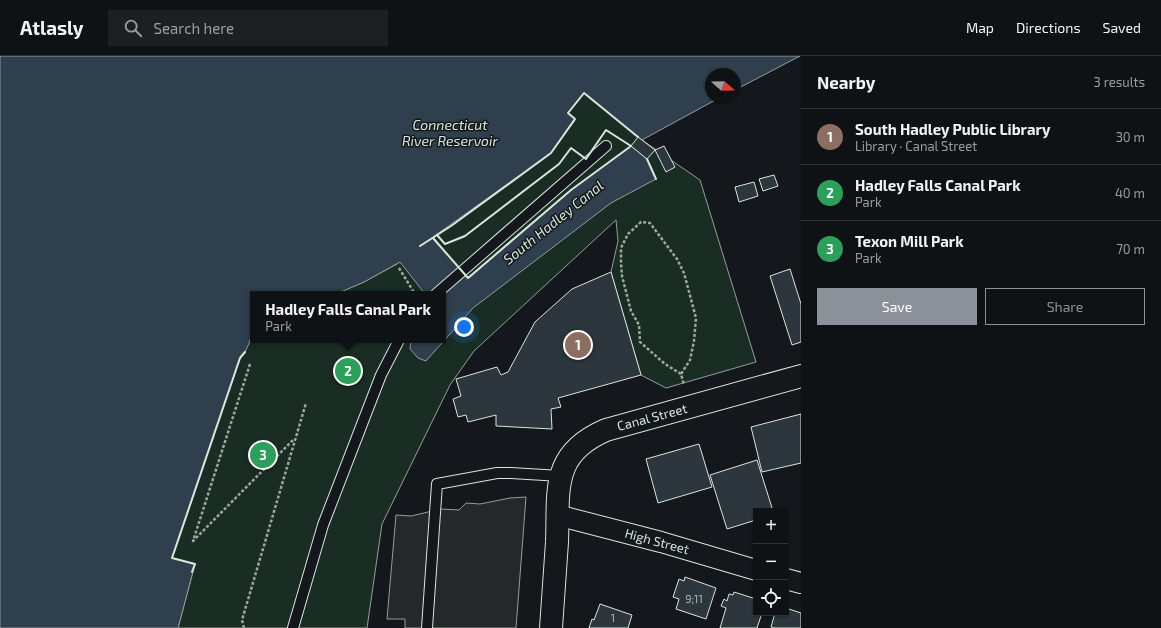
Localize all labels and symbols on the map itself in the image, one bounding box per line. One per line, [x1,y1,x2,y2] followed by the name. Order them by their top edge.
[705,68,741,104] north arrow
[402,116,498,149] water label: Connecticut River Reservoir
[500,176,606,268] water label: South Hadley Canal
[454,317,474,337] your location
[565,330,591,360] pin: 1
[335,356,361,386] pin: 2
[615,400,689,434] street label: Canal Street
[250,440,276,470] pin: 3
[623,525,691,557] street label: High Street
[685,592,703,605] house number: 9;11
[611,611,615,624] house number: 1

